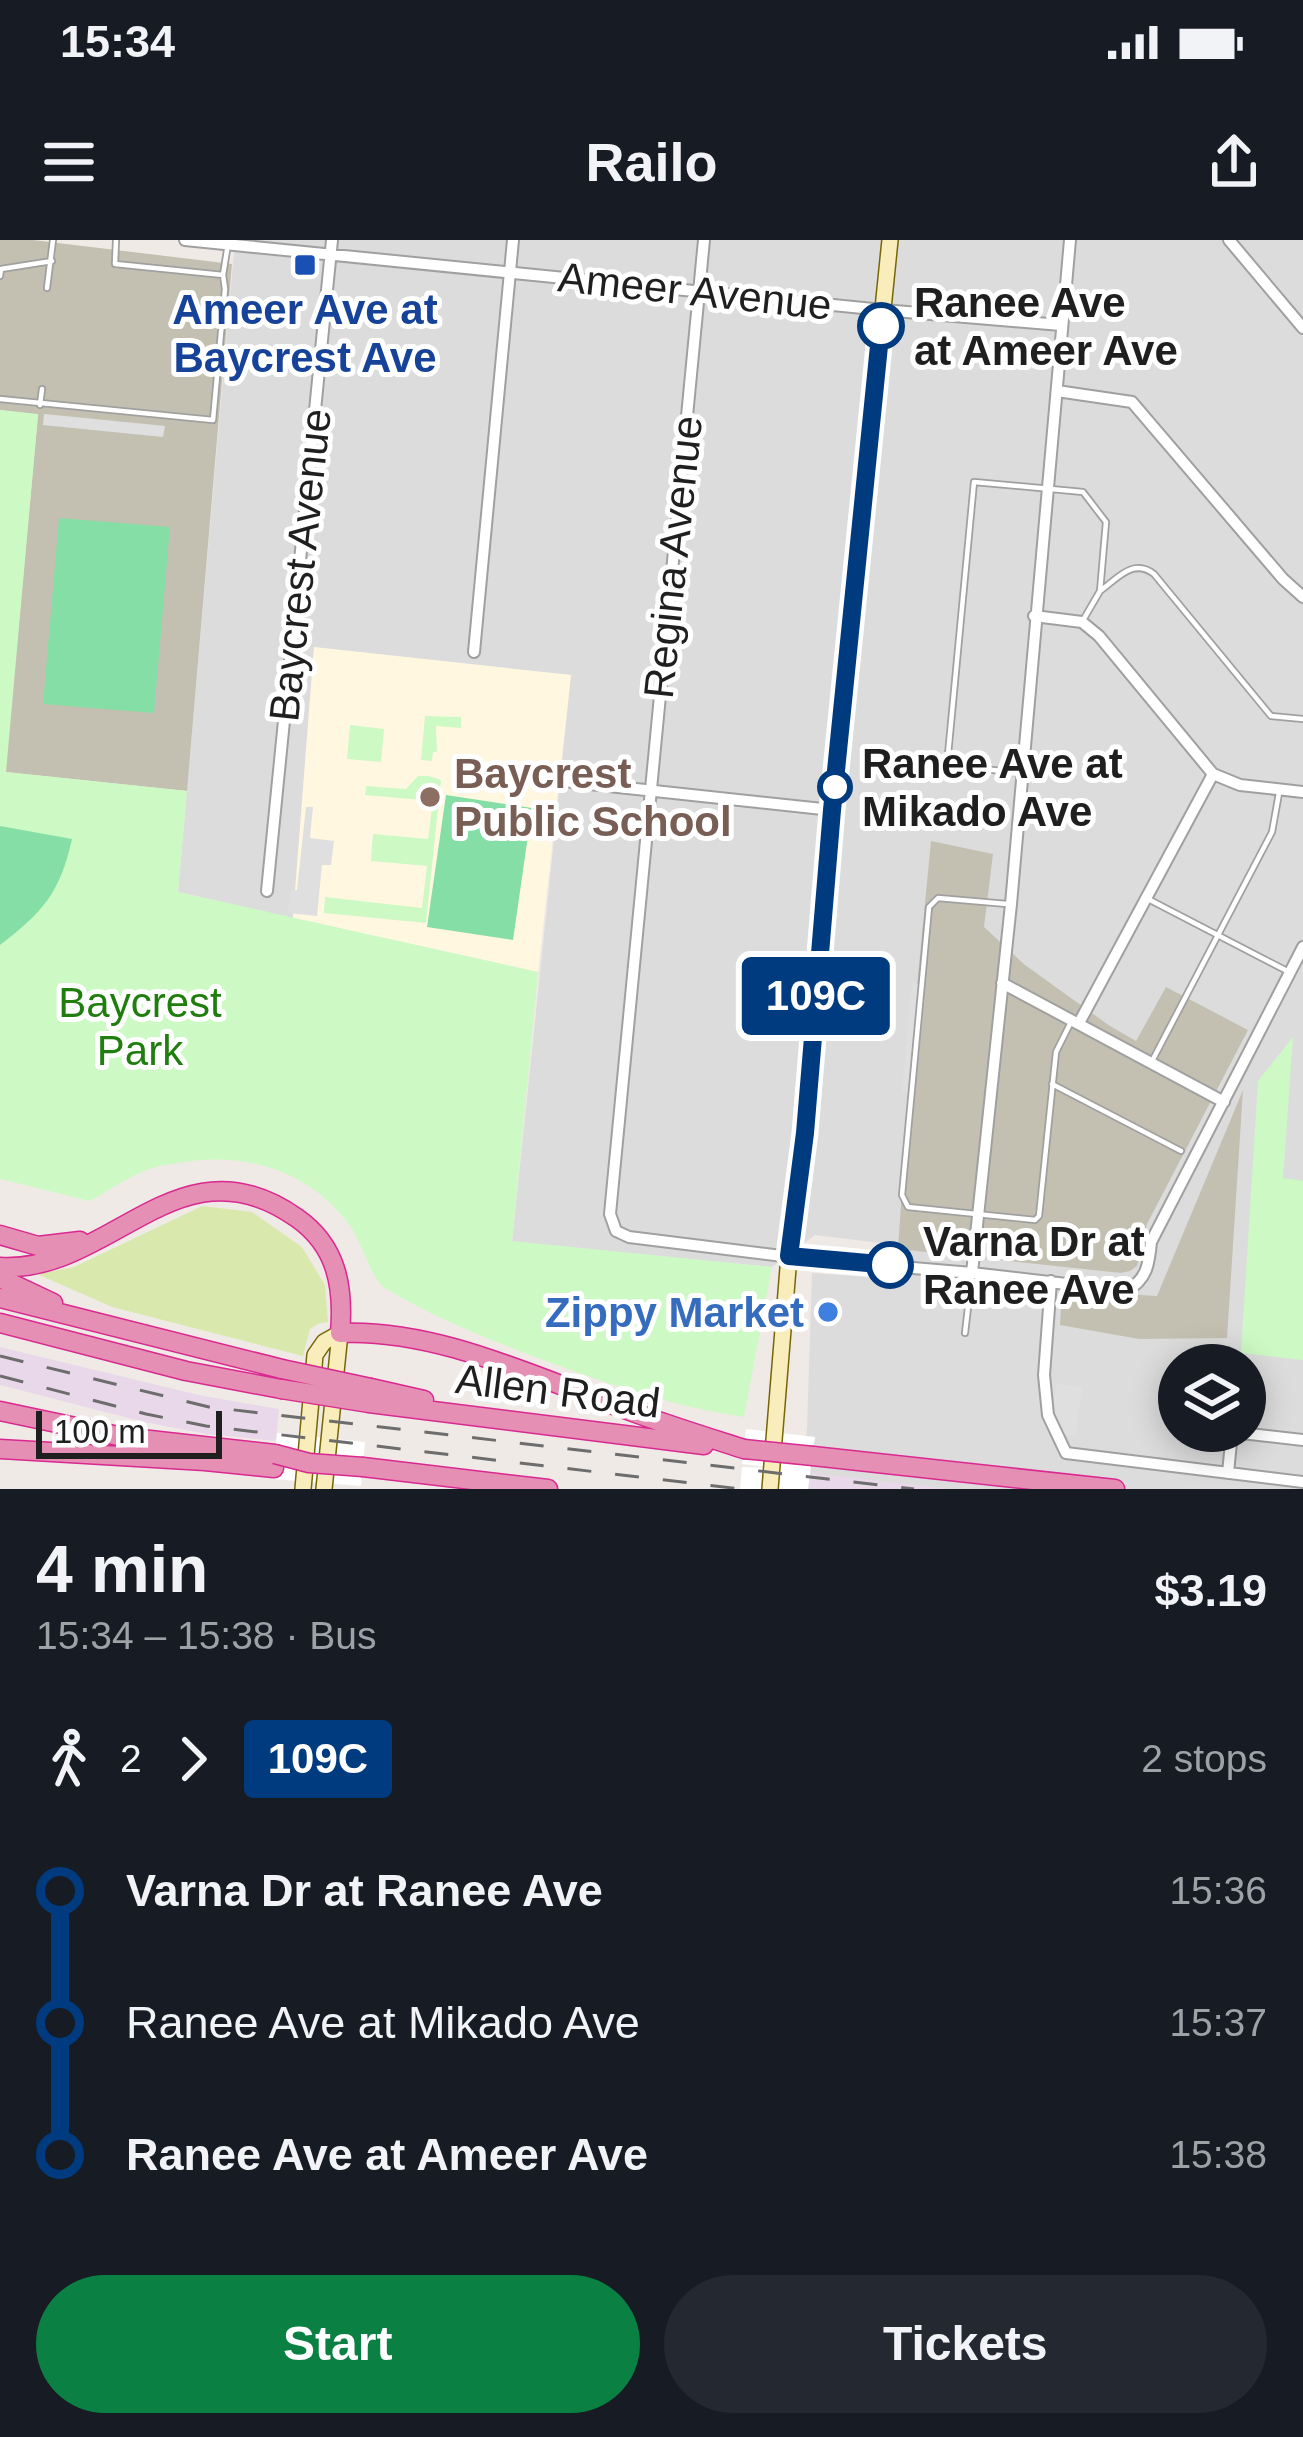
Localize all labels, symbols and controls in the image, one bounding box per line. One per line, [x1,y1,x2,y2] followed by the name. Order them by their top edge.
[60,16,175,67] text: 15:34
[36,129,102,195] icon: menu
[1201,129,1267,195] icon: share
[585,132,718,192] text: Railo
[292,252,318,278] marker: Ameer Ave at Baycrest Ave
[556,253,834,329] street label: Ameer Avenue
[914,279,1178,374] place label: Ranee Ave at Ameer Ave
[172,286,438,381] place label: Ameer Ave at Baycrest Ave
[859,304,903,348] marker: Ranee Ave at Ameer Ave
[260,406,340,724] street label: Baycrest Avenue
[635,413,711,701] street label: Regina Avenue
[862,740,1123,835] place label: Ranee Ave at Mikado Ave
[454,750,732,845] place label: Baycrest Public School
[819,771,851,803] marker: Ranee Ave at Mikado Ave
[417,784,443,810] marker: Baycrest Public School
[732,957,900,1035] line badge: 109C
[766,972,866,1019] text: 109C
[58,979,222,1074] park label: Baycrest Park
[923,1218,1145,1313] place label: Varna Dr at Ranee Ave
[868,1243,912,1287] marker: Varna Dr at Ranee Ave
[545,1289,804,1336] place label: Zippy Market
[815,1299,841,1325] marker: Zippy Market
[1158,1344,1266,1452] map controls
[1158,1344,1266,1452] button: layers
[453,1355,663,1427] street label: Allen Road
[36,1405,222,1458] scale bar
[54,1413,146,1450] text: 100 m
[36,1532,208,1606] text: 4 min
[1154,1565,1267,1616] text: $3.19
[36,1614,376,1657] text: 15:34 – 15:38 · Bus
[36,1726,102,1792] icon: walk
[160,1726,226,1792] icon: forward
[268,1735,368,1782] text: 109C
[120,1737,142,1780] text: 2
[1141,1737,1267,1780] text: 2 stops
[126,1865,603,1916] text: Varna Dr at Ranee Ave
[1169,1869,1267,1912] text: 15:36
[126,1997,640,2048] text: Ranee Ave at Mikado Ave
[1169,2001,1267,2044] text: 15:37
[126,2129,648,2180] text: Ranee Ave at Ameer Ave
[1169,2133,1267,2176] text: 15:38
[36,2275,640,2413] button: Start
[664,2275,1267,2413] button: Tickets

